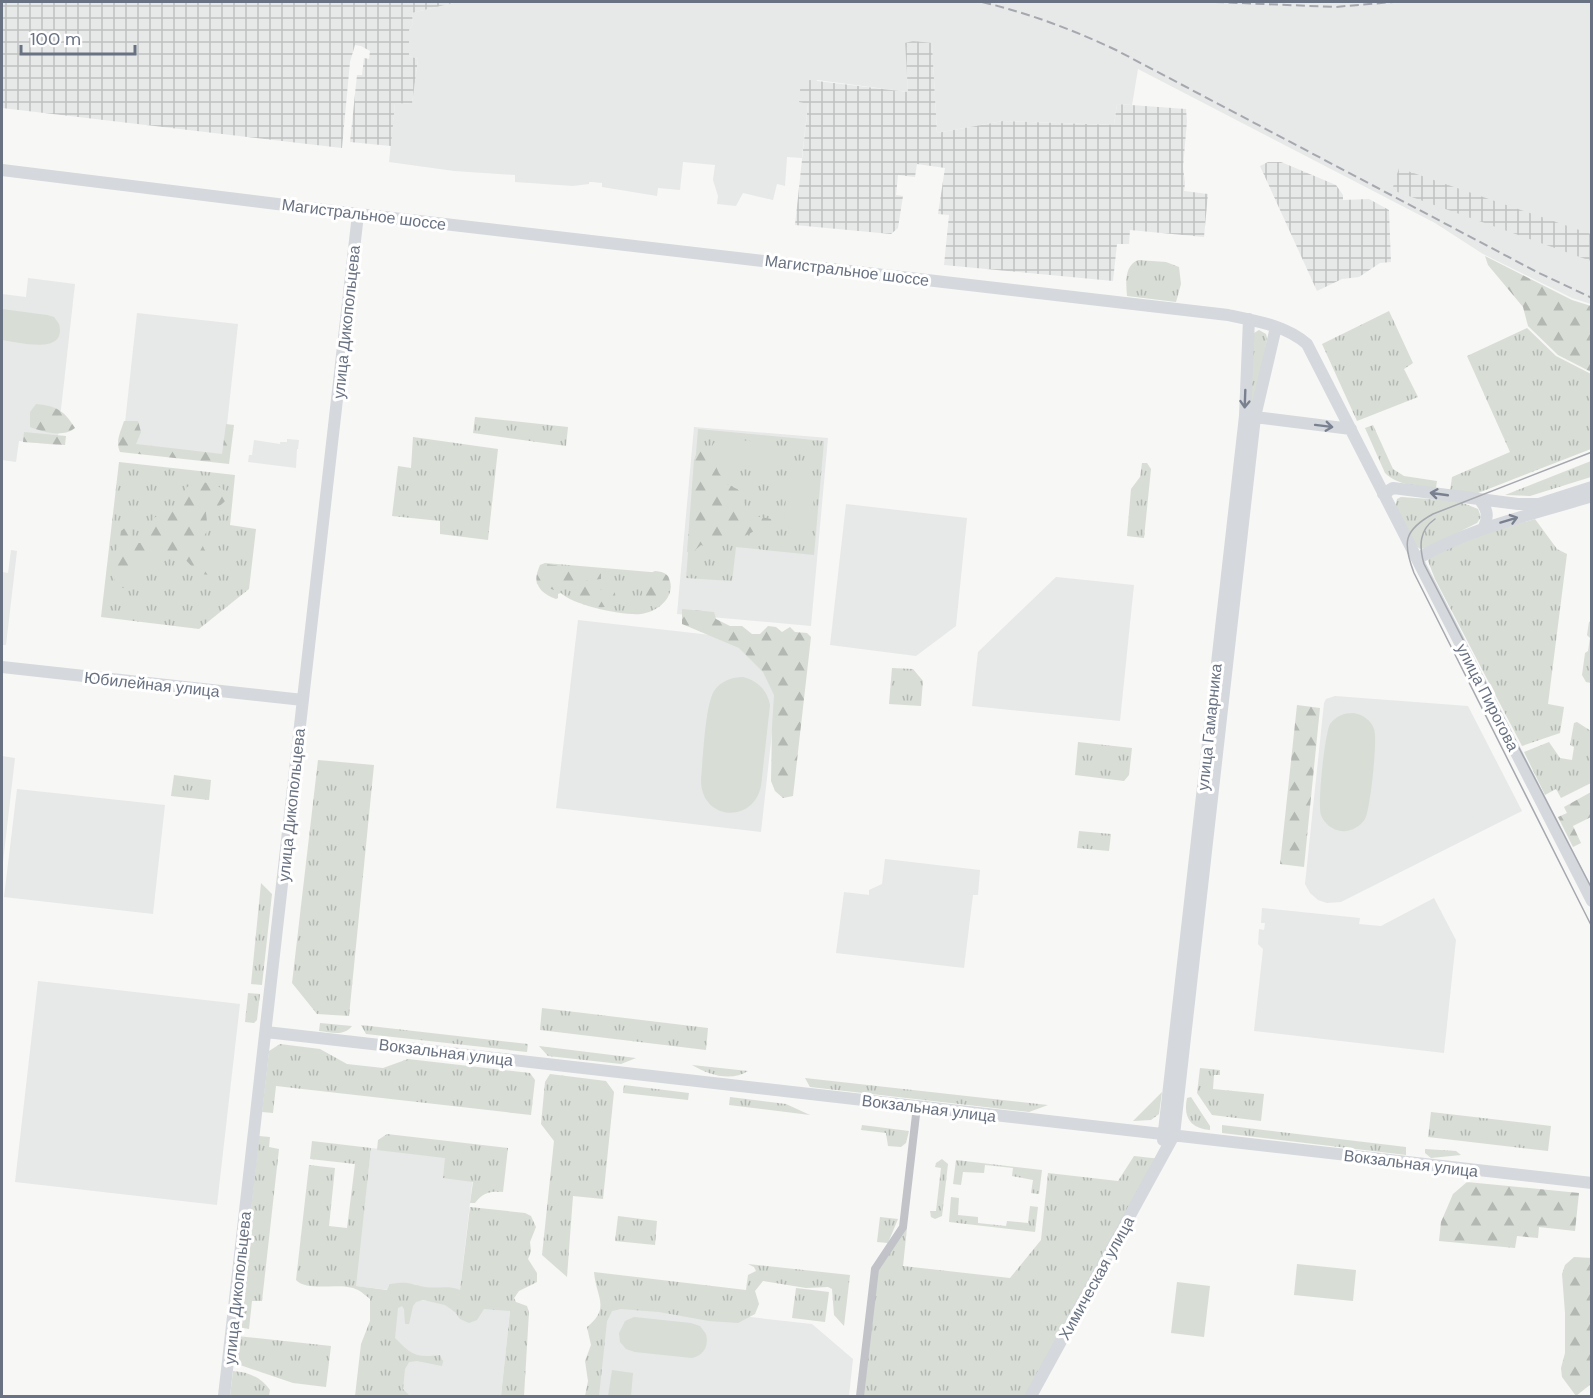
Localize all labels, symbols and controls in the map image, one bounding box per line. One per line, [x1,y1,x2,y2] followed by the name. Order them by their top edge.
[21,18,135,56] scale bar
[30,27,81,51] text: 100 m
[281,194,447,235] street label: Магистральное шоссе
[328,244,365,400] street label: улица Дикопольцева
[764,250,930,291] street label: Магистральное шоссе
[1240,388,1251,408] one-way arrow
[1313,420,1333,431] one-way arrow
[1429,489,1449,500] one-way arrow
[1499,514,1518,525] one-way arrow
[1451,640,1524,755] street label: улица Пирогова
[1192,662,1227,792] street label: улица Гамарника
[83,667,221,702] street label: Юбилейная улица
[273,727,310,883] street label: улица Дикопольцева
[378,1034,514,1071] street label: Вокзальная улица
[861,1090,997,1127] street label: Вокзальная улица
[1343,1145,1479,1182] street label: Вокзальная улица
[219,1210,256,1366] street label: улица Дикопольцева
[1054,1213,1139,1344] street label: Химическая улица

